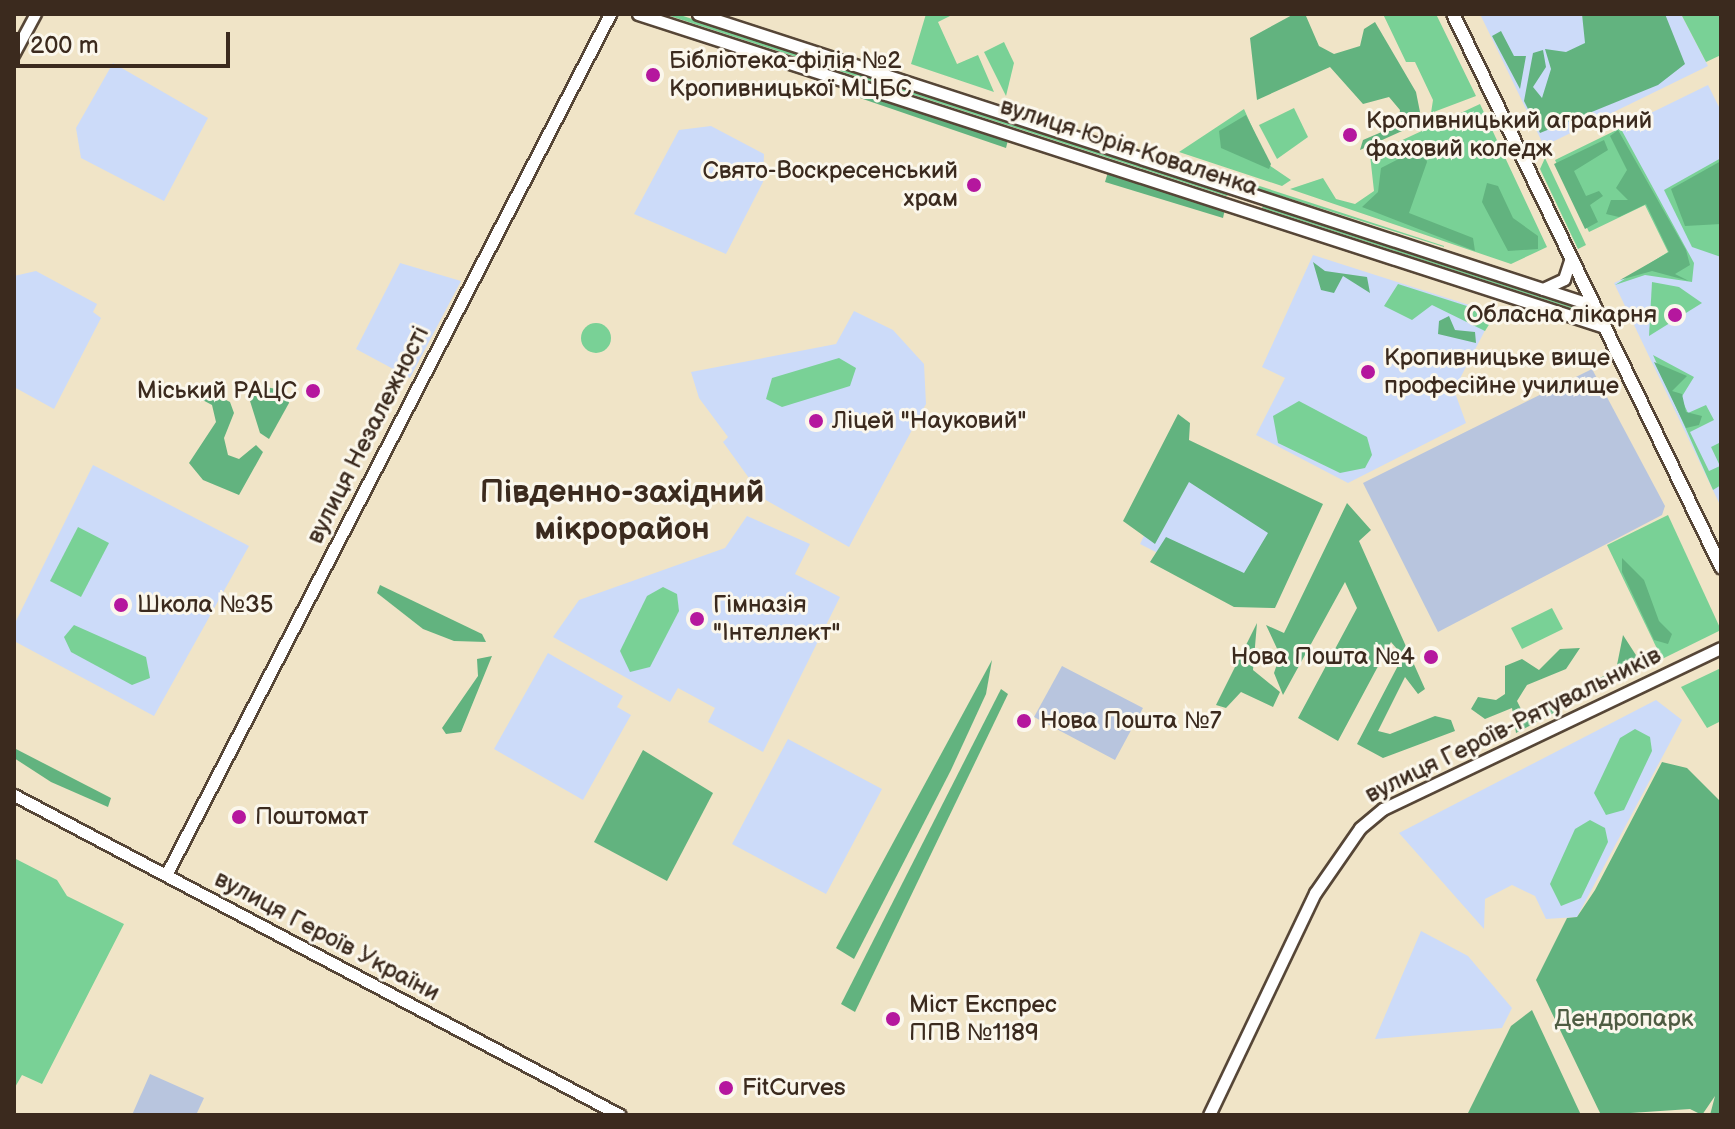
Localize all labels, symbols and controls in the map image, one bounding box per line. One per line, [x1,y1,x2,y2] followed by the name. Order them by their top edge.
[20,16,234,66] scale bar
[30,31,99,60] text: 200 m
[669,47,912,103] place label: Бібліотека-філія №2 Кропивницької МЦБС
[644,66,662,84] marker: Бібліотека-філія №2 Кропивницької МЦБС
[997,92,1261,202] street label: вулиця Юрія Коваленка
[1366,107,1652,163] place label: Кропивницький аграрний фаховий коледж
[1341,126,1359,144] marker: Кропивницький аграрний фаховий коледж
[702,157,958,213] place label: Свято-Воскресенський храм
[965,176,983,194] marker: Свято-Воскресенський храм
[1466,301,1657,329] place label: Обласна лікарня
[1664,304,1686,326] marker: Обласна лікарня
[301,321,435,549] street label: вулиця Незалежності
[1384,344,1619,400] place label: Кропивницьке вище професійне училище
[1359,363,1377,381] marker: Кропивницьке вище професійне училище
[137,377,297,405] place label: Міський РАЦС
[304,382,322,400] marker: Міський РАЦС
[832,407,1026,435] place label: Ліцей "Науковий"
[807,412,825,430] marker: Ліцей "Науковий"
[480,475,764,550] district label: Південно-західний мікрорайон
[137,591,273,619] place label: Школа №35
[713,591,840,647] place label: Гімназія "Інтеллект"
[112,596,130,614] marker: Школа №35
[688,610,706,628] marker: Гімназія "Інтеллект"
[1360,641,1666,809] street label: вулиця Героїв-Рятувальників
[1231,643,1415,671] place label: Нова Пошта №4
[1422,648,1440,666] marker: Нова Пошта №4
[1040,707,1221,735] place label: Нова Пошта №7
[1015,712,1033,730] marker: Нова Пошта №7
[255,803,368,831] place label: Поштомат
[230,808,248,826] marker: Поштомат
[210,864,444,1008] street label: вулиця Героїв України
[909,991,1057,1047] place label: Міст Експрес ППВ №1189
[1555,1005,1693,1033] park label: Дендропарк
[884,1010,902,1028] marker: Міст Експрес ППВ №1189
[742,1074,846,1102] place label: FitCurves
[717,1079,735,1097] marker: FitCurves

